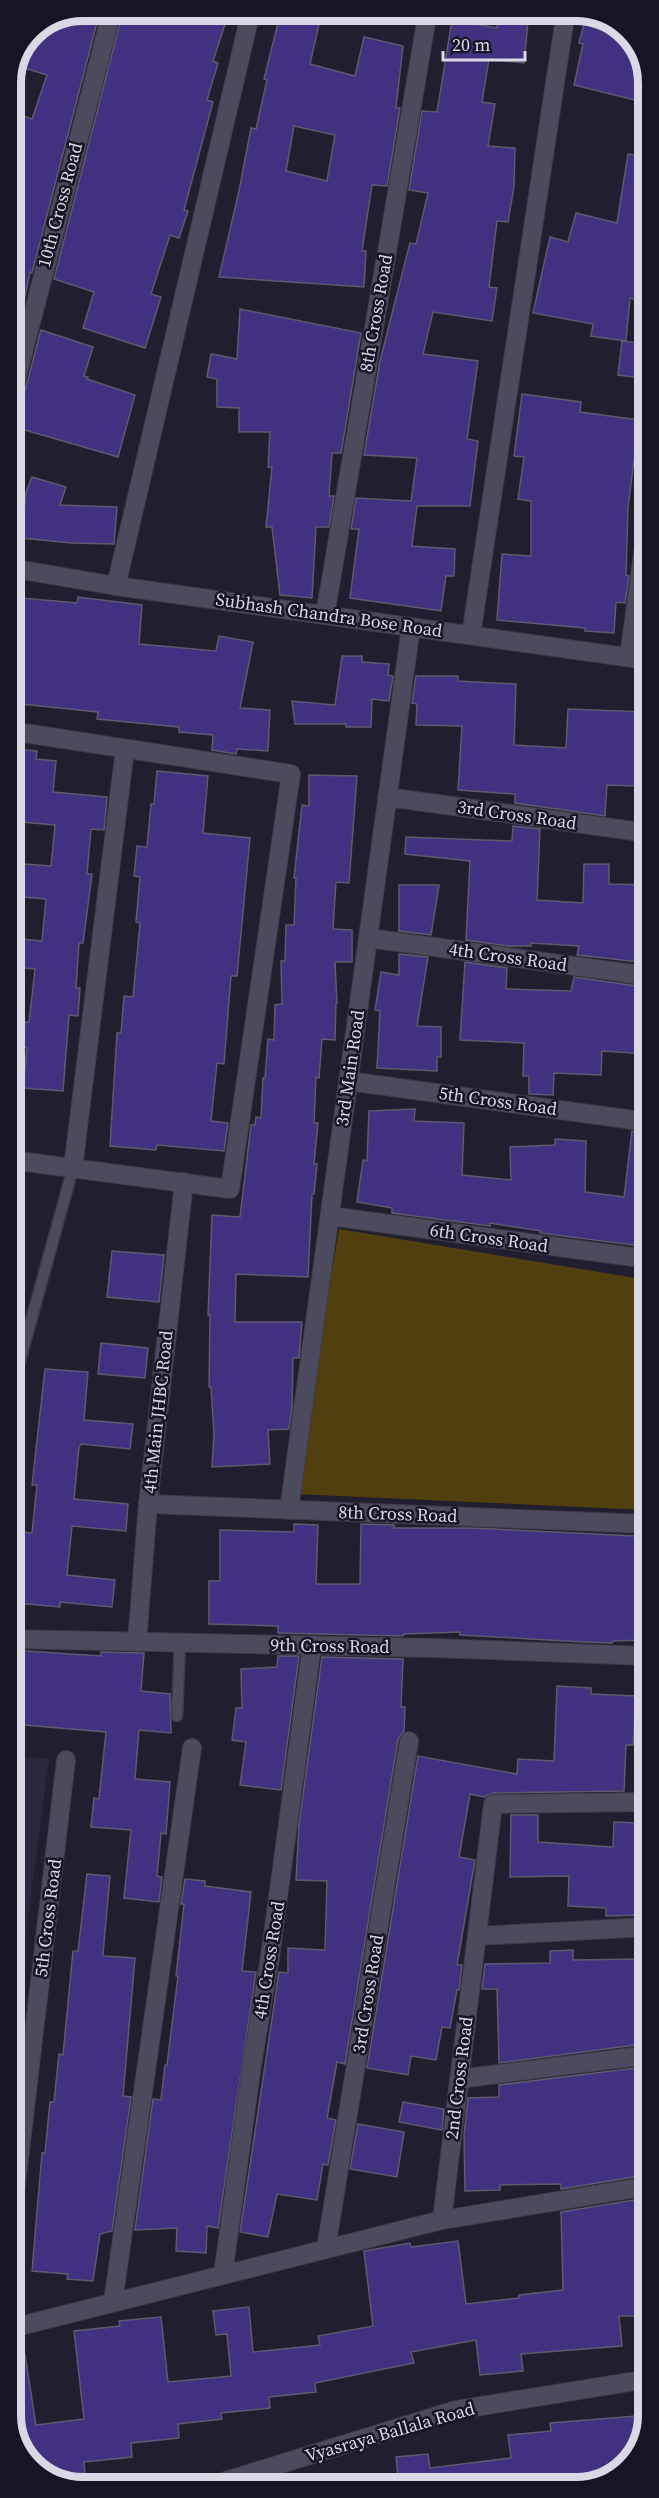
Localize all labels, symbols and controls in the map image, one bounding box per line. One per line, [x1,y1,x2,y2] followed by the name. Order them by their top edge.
[443,24,526,62] scale bar
[452,32,490,57] text: 20 m
[31,140,88,270] street label: 10th Cross Road
[353,252,398,374] street label: 8th Cross Road
[214,586,444,643] street label: Subhash Chandra Bose Road
[456,794,578,835] street label: 3rd Cross Road
[447,936,569,977] street label: 4th Cross Road
[329,1008,370,1128] street label: 3rd Main Road
[437,1080,559,1121] street label: 5th Cross Road
[428,1217,550,1258] street label: 6th Cross Road
[137,1329,178,1495] street label: 4th Main JHBC Road
[338,1499,458,1528] street label: 8th Cross Road
[270,1632,390,1659] street label: 9th Cross Road
[28,1857,67,1979] street label: 5th Cross Road
[247,1899,290,2021] street label: 4th Cross Road
[346,1933,389,2055] street label: 3rd Cross Road
[439,2015,478,2141] street label: 2nd Cross Road
[302,2395,478,2468] street label: Vyasraya Ballala Road

